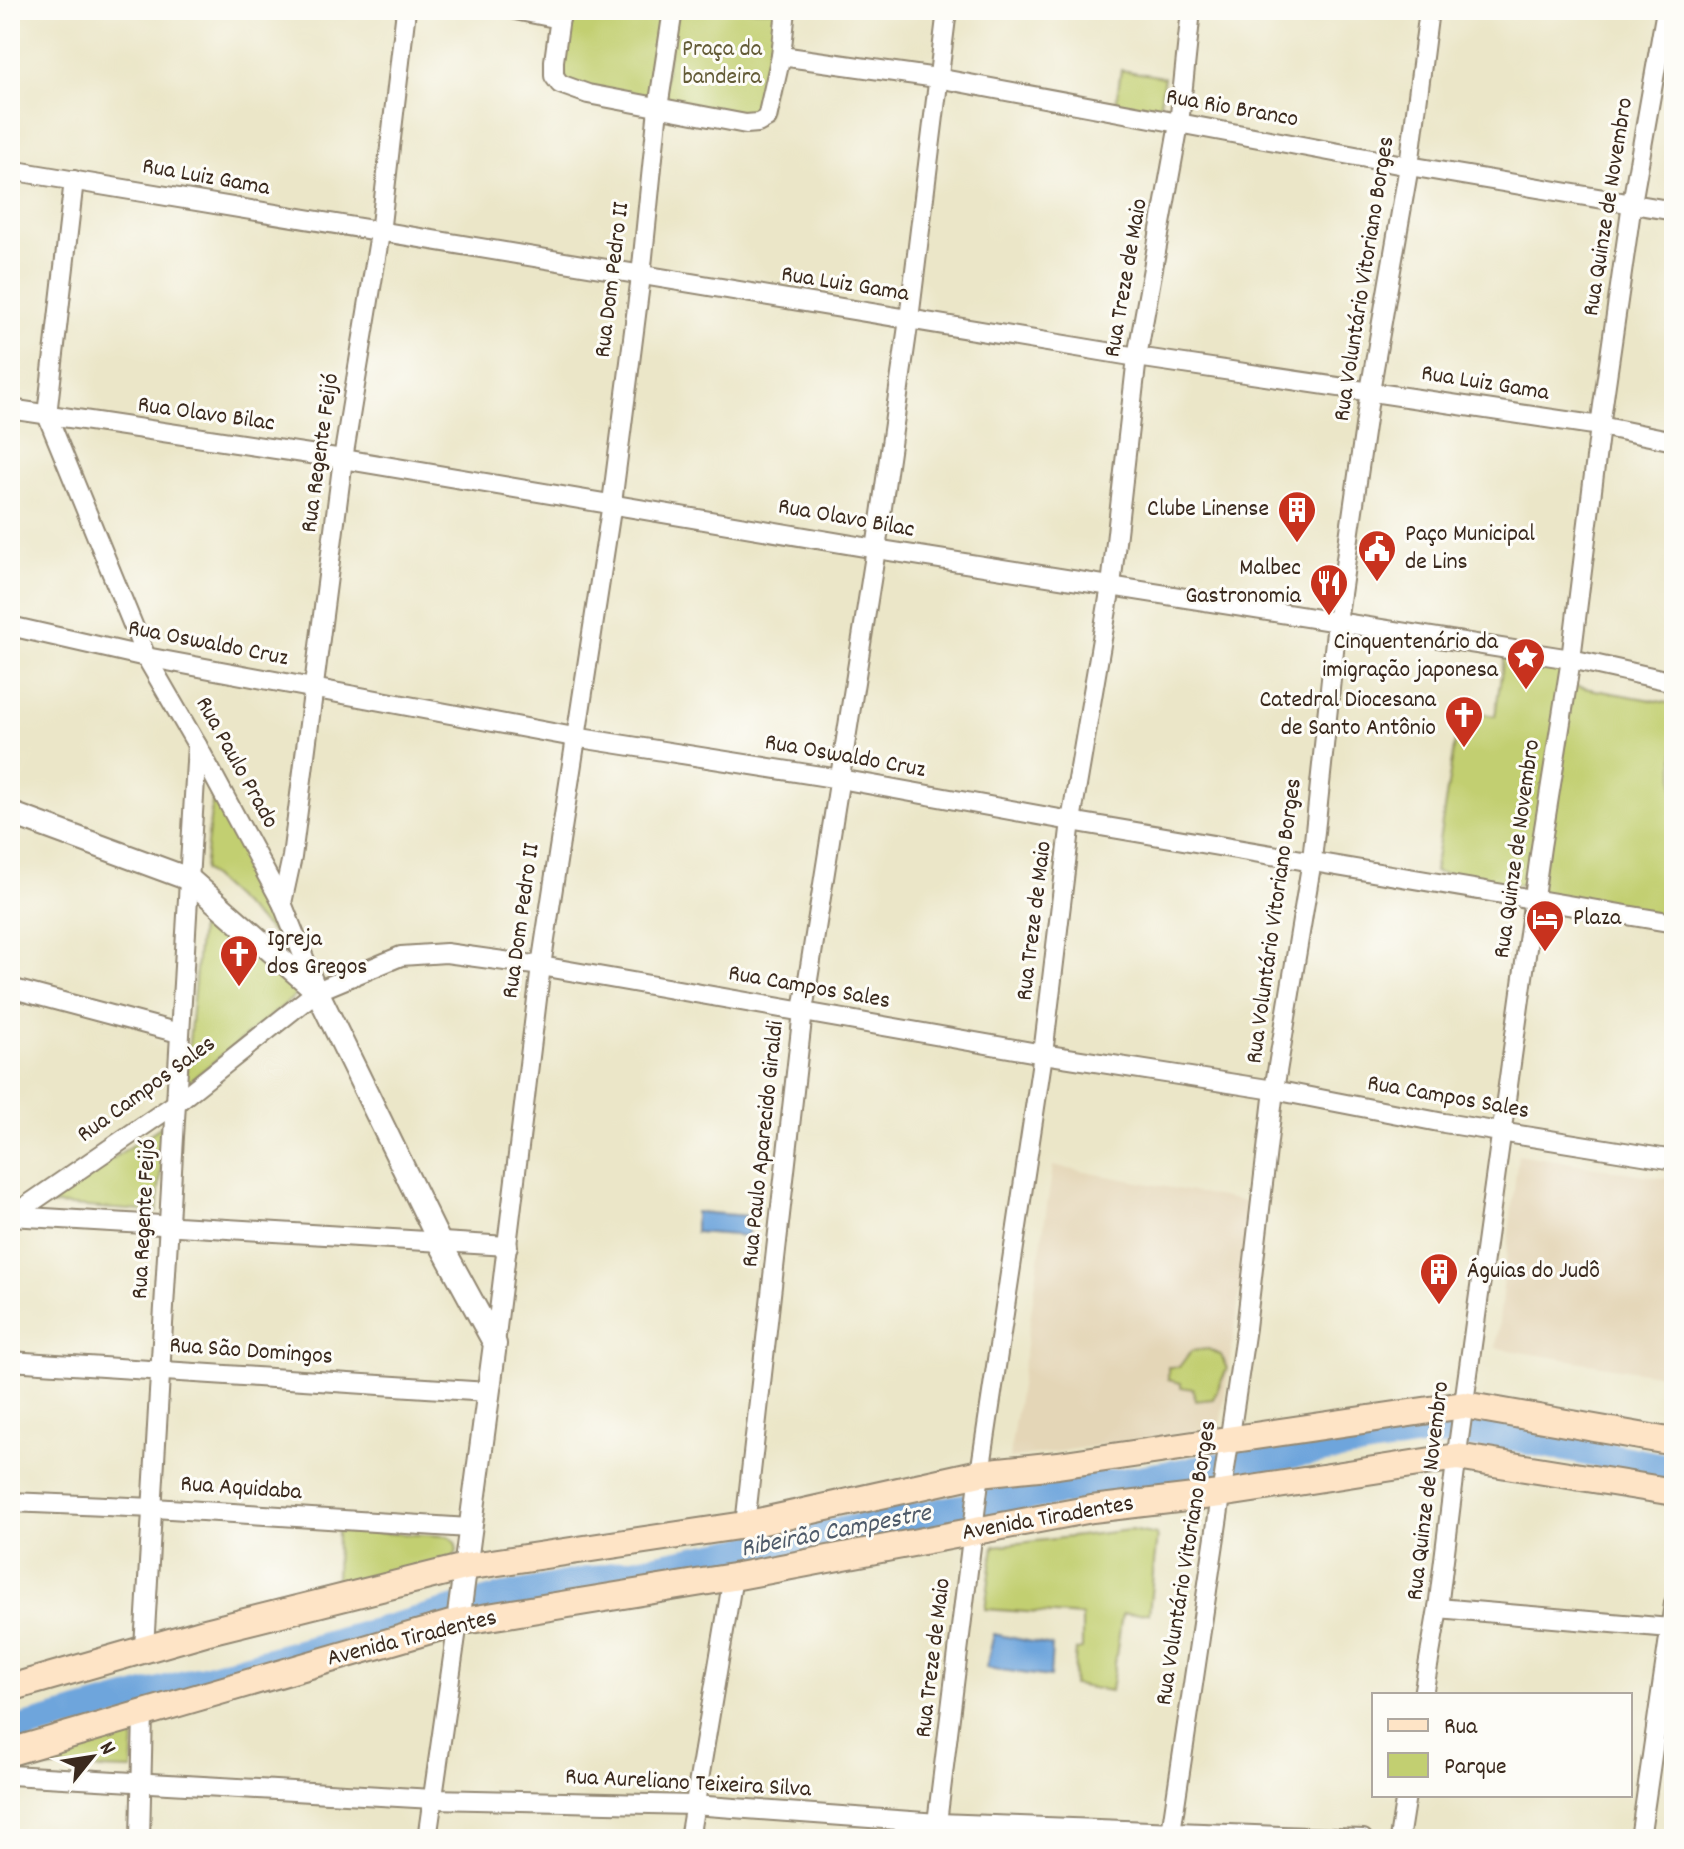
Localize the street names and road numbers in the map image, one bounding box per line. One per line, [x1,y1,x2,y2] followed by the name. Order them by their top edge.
[1163,81,1301,137] street label: Rua Rio Branco
[1575,95,1643,319] street label: Rua Quinze de Novembro
[1326,134,1404,424] street label: Rua Voluntário Vitoriano Borges
[139,150,273,206] street label: Rua Luiz Gama
[1096,196,1158,360] street label: Rua Treze de Maio
[587,200,639,360] street label: Rua Dom Pedro II
[779,258,912,312] street label: Rua Luiz Gama
[1419,357,1552,411] street label: Rua Luiz Gama
[293,371,349,535] street label: Rua Regente Feijó
[135,389,277,441] street label: Rua Olavo Bilac
[775,490,917,548] street label: Rua Olavo Bilac
[125,612,291,676] street label: Rua Oswaldo Cruz
[186,691,286,835] street label: Rua Paulo Prado
[762,726,928,788] street label: Rua Oswaldo Cruz
[1486,737,1550,961] street label: Rua Quinze de Novembro
[1238,776,1312,1066] street label: Rua Voluntário Vitoriano Borges
[1008,839,1062,1003] street label: Rua Treze de Maio
[494,841,550,1001] street label: Rua Dom Pedro II
[725,957,893,1019] street label: Rua Campos Sales
[734,1019,794,1269] street label: Rua Paulo Aparecido Giraldi
[71,1028,223,1152] street label: Rua Campos Sales
[1364,1067,1532,1129] street label: Rua Campos Sales
[124,1138,166,1300] street label: Rua Regente Feijó
[168,1329,334,1375] street label: Rua São Domingos
[1399,1379,1459,1603] street label: Rua Quinze de Novembro
[1148,1418,1226,1708] street label: Rua Voluntário Vitoriano Borges
[179,1468,304,1510] street label: Rua Aquidaba
[959,1487,1137,1551] street label: Avenida Tiradentes
[907,1576,961,1740] street label: Rua Treze de Maio
[324,1601,500,1677] street label: Avenida Tiradentes
[564,1761,813,1807] street label: Rua Aureliano Teixeira Silva

